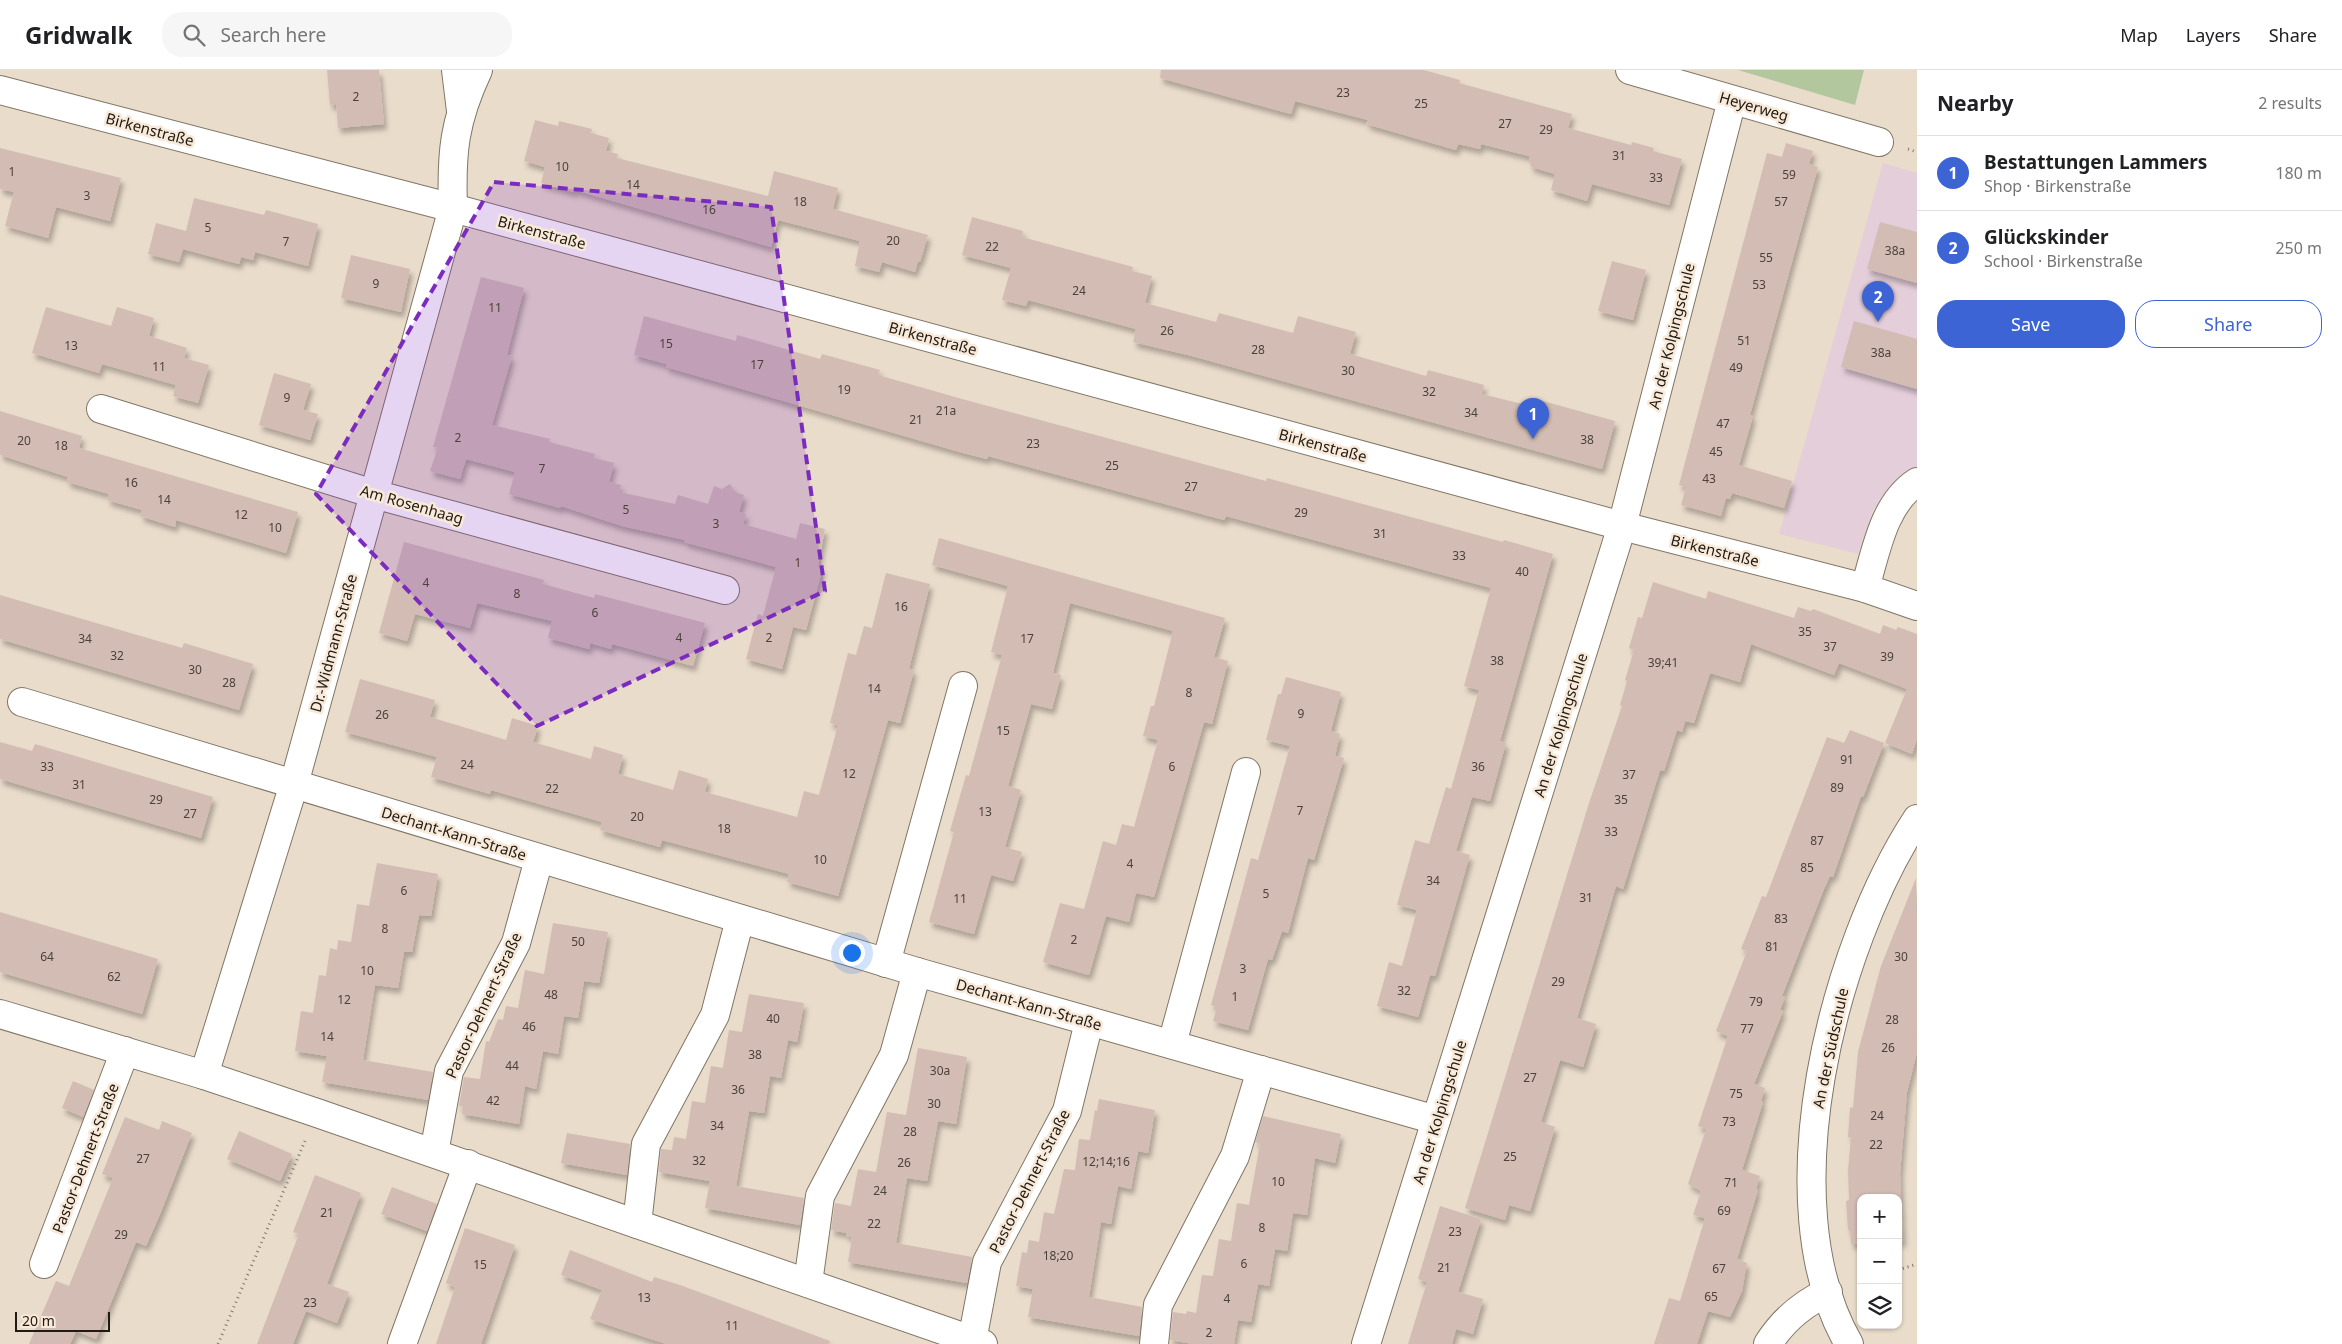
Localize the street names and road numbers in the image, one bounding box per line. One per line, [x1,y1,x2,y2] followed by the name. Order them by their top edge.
[1717,87,1791,125] street label: Heyerweg
[104,108,196,150] street label: Birkenstraße
[496,211,588,253] street label: Birkenstraße
[1643,261,1699,411] street label: An der Kolpingschule
[887,317,979,359] street label: Birkenstraße
[1277,424,1369,466] street label: Birkenstraße
[358,480,466,528] street label: Am Rosenhaag
[1669,529,1761,571] street label: Birkenstraße
[305,572,361,714] street label: Dr.-Widmann-Straße
[1529,651,1591,799] street label: An der Kolpingschule
[379,801,529,865] street label: Dechant-Kann-Straße
[440,929,526,1081] street label: Pastor-Dehnert-Straße
[954,974,1104,1034] street label: Dechant-Kann-Straße
[1807,986,1853,1110] street label: An der Südschule
[1408,1038,1470,1186] street label: An der Kolpingschule
[47,1080,123,1236] street label: Pastor-Dehnert-Straße
[984,1106,1074,1256] street label: Pastor-Dehnert-Straße

